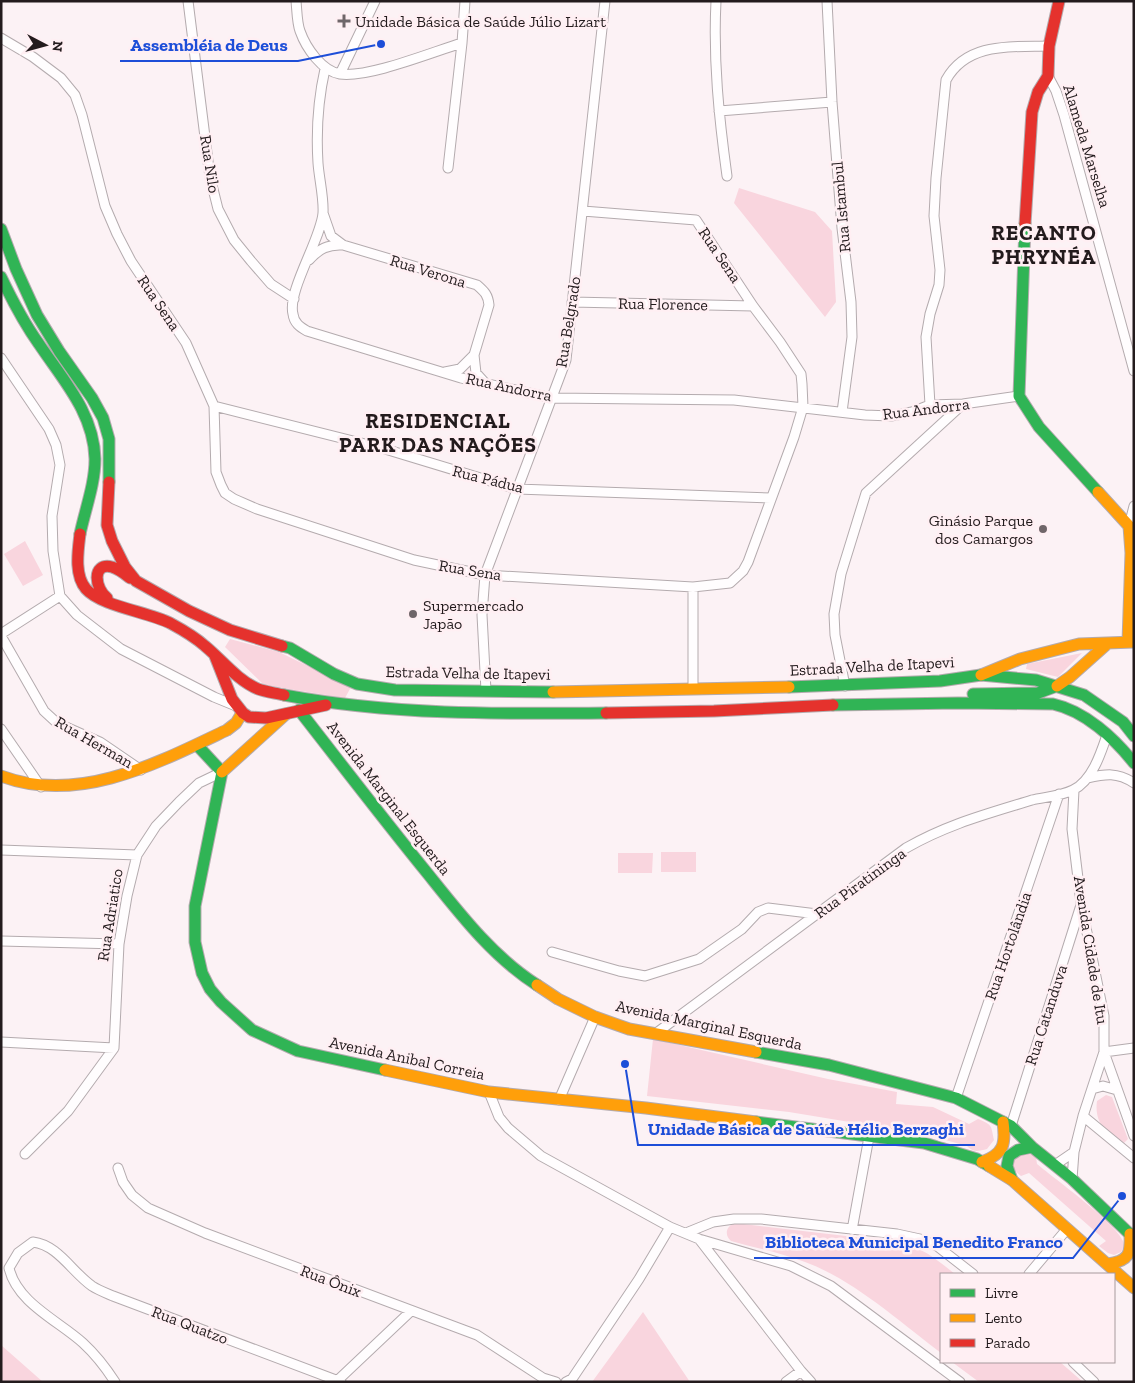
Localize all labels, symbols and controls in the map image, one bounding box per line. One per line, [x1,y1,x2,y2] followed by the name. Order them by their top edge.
[355,12,606,31] place label: Unidade Básica de Saúde Júlio Lizart
[337,14,351,28] marker: Unidade Básica de Saúde Júlio Lizart
[20,20,70,70] north arrow
[120,28,298,61] callout: Assembléia de Deus
[130,34,288,56] text: Assembléia de Deus
[48,40,66,53] text: N
[1059,82,1115,210] street label: Alameda Marselha
[196,134,224,194] street label: Rua Nilo
[828,161,854,253] street label: Rua Istambul
[991,220,1097,269] district label: RECANTO PHRYNÉA
[694,224,746,287] street label: Rua Sena
[388,250,468,292] street label: Rua Verona
[133,272,185,335] street label: Rua Sena
[551,275,585,369] street label: Rua Belgrado
[618,294,708,314] street label: Rua Florence
[464,369,554,405] street label: Rua Andorra
[881,394,971,424] street label: Rua Andorra
[339,408,537,457] district label: RESIDENCIAL PARK DAS NAÇÕES
[451,461,526,497] street label: Rua Pádua
[929,511,1033,548] place label: Ginásio Parque dos Camargos
[1037,523,1049,535] marker: Ginásio Parque dos Camargos
[437,556,503,584] street label: Rua Sena
[423,596,524,633] place label: Supermercado Japão
[407,608,419,620] marker: Supermercado Japão
[789,652,955,680] street label: Estrada Velha de Itapevi
[385,662,551,684] street label: Estrada Velha de Itapevi
[52,712,137,772] street label: Rua Herman
[323,717,455,879] street label: Avenida Marginal Esquerda
[811,843,910,922] street label: Rua Piratininga
[93,867,127,963] street label: Rua Adriatico
[1070,875,1112,1025] street label: Avenida Cidade de Itu
[981,889,1035,1003] street label: Rua Hortolândia
[1021,962,1071,1068] street label: Rua Catanduva
[614,996,804,1054] street label: Avenida Marginal Esquerda
[328,1032,487,1084] street label: Avenida Anibal Correia
[638,1112,975,1145] callout: Unidade Básica de Saúde Hélio Berzaghi
[648,1118,965,1140] text: Unidade Básica de Saúde Hélio Berzaghi
[754,1225,1073,1258] callout: Biblioteca Municipal Benedito Franco
[765,1231,1064,1253] text: Biblioteca Municipal Benedito Franco
[298,1261,364,1301] street label: Rua Ônix
[940,1273,1115,1363] legend
[985,1284,1018,1302] text: Livre
[149,1302,231,1348] street label: Rua Quatzo
[985,1309,1022,1327] text: Lento
[985,1334,1031,1352] text: Parado

